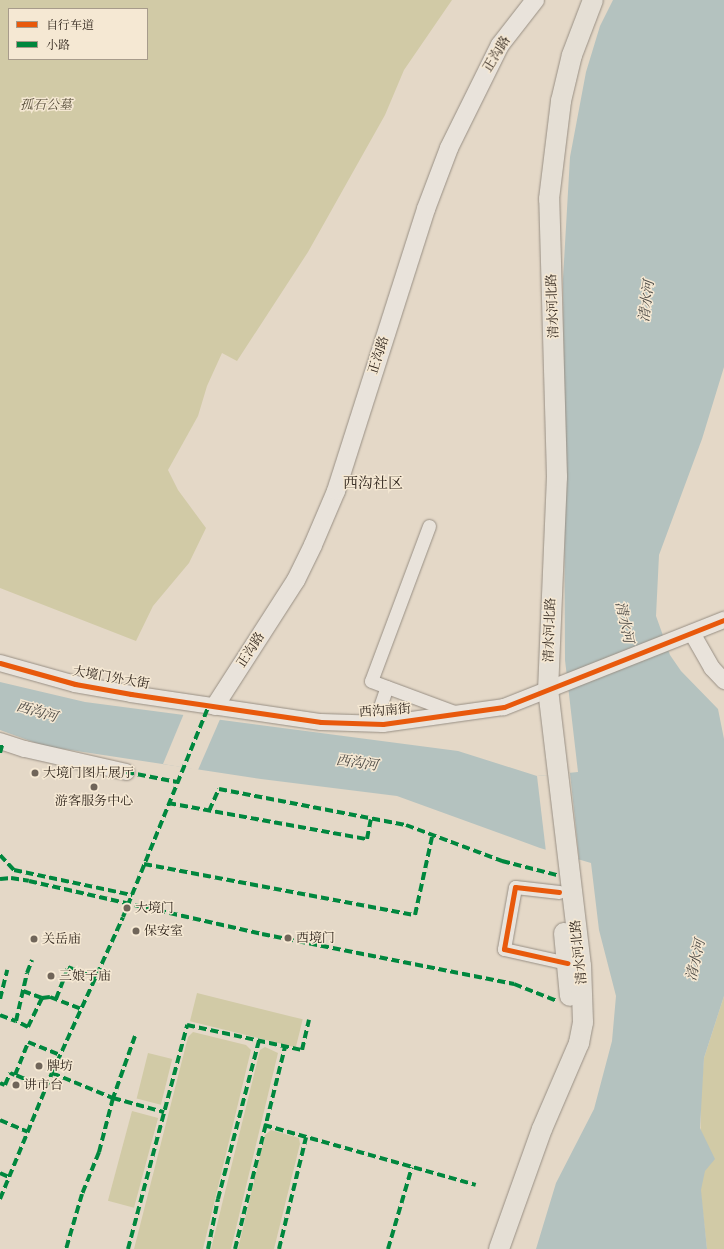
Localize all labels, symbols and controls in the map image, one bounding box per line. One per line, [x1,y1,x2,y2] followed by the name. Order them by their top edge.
[8,8,148,60] legend
[46,16,94,33] text: 自行车道
[480,33,514,75] street label: 正沟路
[46,36,70,53] text: 小路
[20,97,72,113] park label: 孤石公墓
[544,273,562,339] street label: 清水河北路
[635,279,657,323] water label: 清水河
[366,334,392,376] street label: 正沟路
[343,474,403,492] district label: 西沟社区
[541,597,559,663] street label: 清水河北路
[612,600,638,644] water label: 清水河
[234,629,268,671] street label: 正沟路
[71,664,151,692] street label: 大境门外大街
[14,697,60,725] water label: 西沟河
[359,701,411,721] street label: 西沟南街
[335,751,379,773] water label: 西沟河
[43,765,134,781] place label: 大境门图片展厅
[30,768,40,778] marker: 大境门图片展厅
[89,782,99,792] marker: 游客服务中心
[55,793,133,809] place label: 游客服务中心
[135,900,174,916] place label: 大境门
[122,903,132,913] marker: 大境门
[568,919,590,985] street label: 清水河北路
[144,923,183,939] place label: 保安室
[131,926,141,936] marker: 保安室
[296,930,335,946] place label: 西境门
[42,931,81,947] place label: 关岳庙
[283,933,293,943] marker: 西境门
[29,934,39,944] marker: 关岳庙
[682,938,708,982] water label: 清水河
[59,968,111,984] place label: 三娘子庙
[46,971,56,981] marker: 三娘子庙
[47,1058,73,1074] place label: 牌坊
[34,1061,44,1071] marker: 牌坊
[24,1077,63,1093] place label: 讲市台
[11,1080,21,1090] marker: 讲市台

